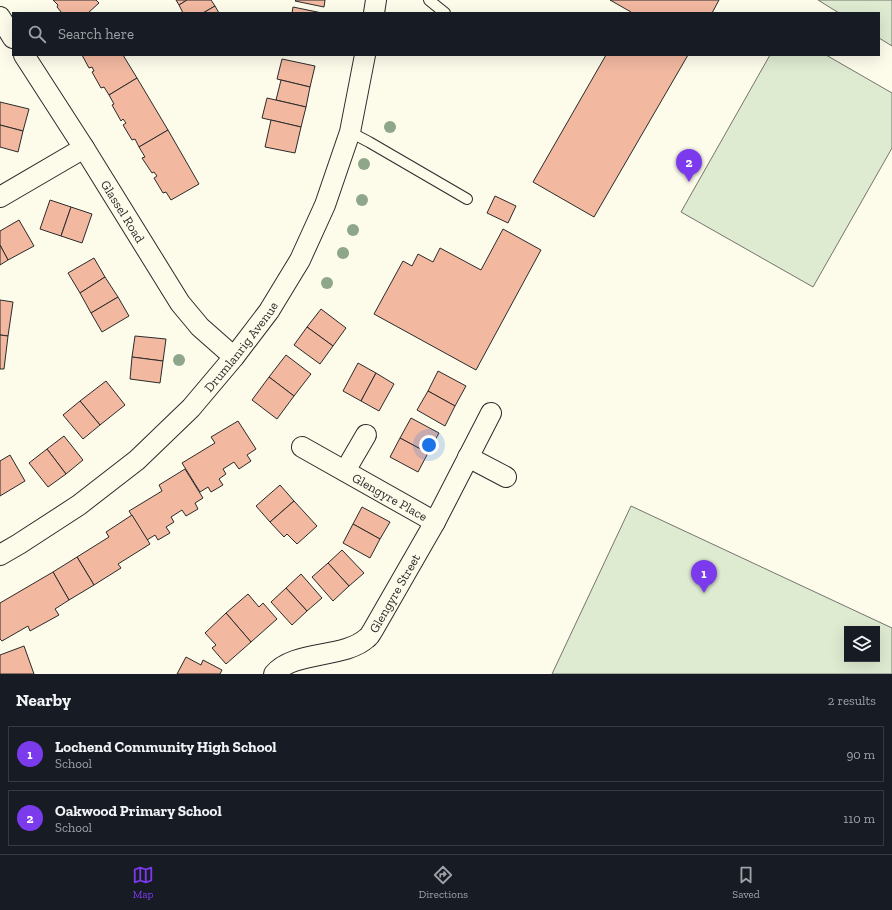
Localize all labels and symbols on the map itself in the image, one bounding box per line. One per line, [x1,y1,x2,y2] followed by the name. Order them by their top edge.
[676,149,702,182] pin: 2
[98,177,148,245] street label: Glassel Road
[201,299,281,395] street label: Drumlanrig Avenue
[419,435,439,455] your location
[350,470,430,524] street label: Glengyre Place
[366,551,423,635] street label: Glengyre Street
[691,560,717,593] pin: 1

